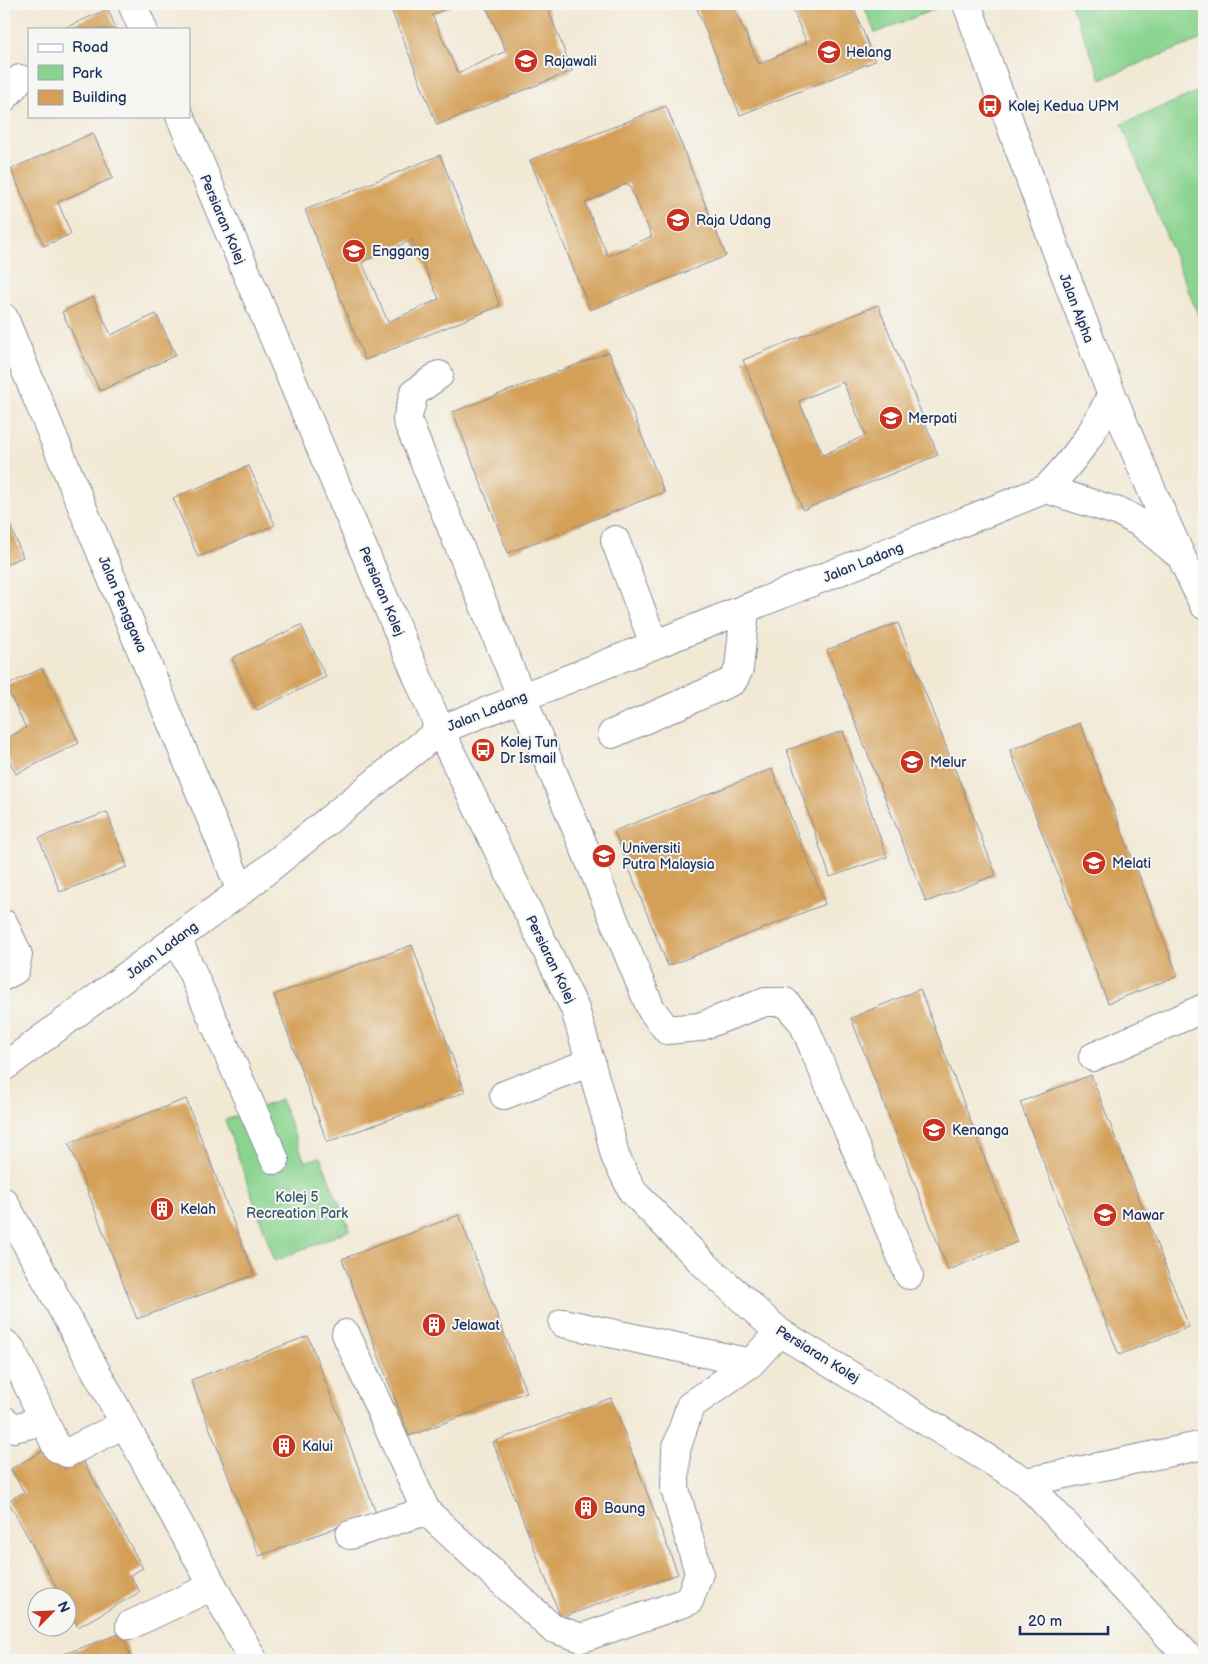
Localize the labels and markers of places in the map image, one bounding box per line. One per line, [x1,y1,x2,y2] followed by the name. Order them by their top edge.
[816,39,842,65] school or university icon: Helang
[846,44,891,61] place label: Helang
[513,48,539,74] school or university icon: Rajawali
[544,53,597,70] place label: Rajawali
[977,93,1003,119] bus stop icon: Kolej Kedua UPM
[1008,98,1119,115] place label: Kolej Kedua UPM
[665,207,691,233] school or university icon: Raja Udang
[696,212,771,229] place label: Raja Udang
[341,238,367,264] school or university icon: Enggang
[372,243,429,260] place label: Enggang
[878,405,904,431] school or university icon: Merpati
[908,410,957,427] place label: Merpati
[500,734,558,767] place label: Kolej Tun Dr Ismail
[470,737,496,763] bus stop icon: Kolej Tun Dr Ismail
[899,749,925,775] school or university icon: Melur
[930,754,967,771] place label: Melur
[622,840,715,873] place label: Universiti Putra Malaysia
[591,843,617,869] school or university icon: Universiti Putra Malaysia
[1081,850,1107,876] school or university icon: Melati
[1112,855,1151,872] place label: Melati
[921,1117,947,1143] school or university icon: Kenanga
[952,1122,1009,1139] place label: Kenanga
[149,1196,175,1222] building icon: Kelah
[180,1201,216,1218] place label: Kelah
[1092,1202,1118,1228] school or university icon: Mawar
[1122,1207,1165,1224] place label: Mawar
[421,1312,447,1338] building icon: Jelawat
[452,1317,500,1334] place label: Jelawat
[271,1433,297,1459] building icon: Kalui
[302,1438,333,1455] place label: Kalui
[573,1495,599,1521] building icon: Baung
[604,1500,645,1517] place label: Baung

